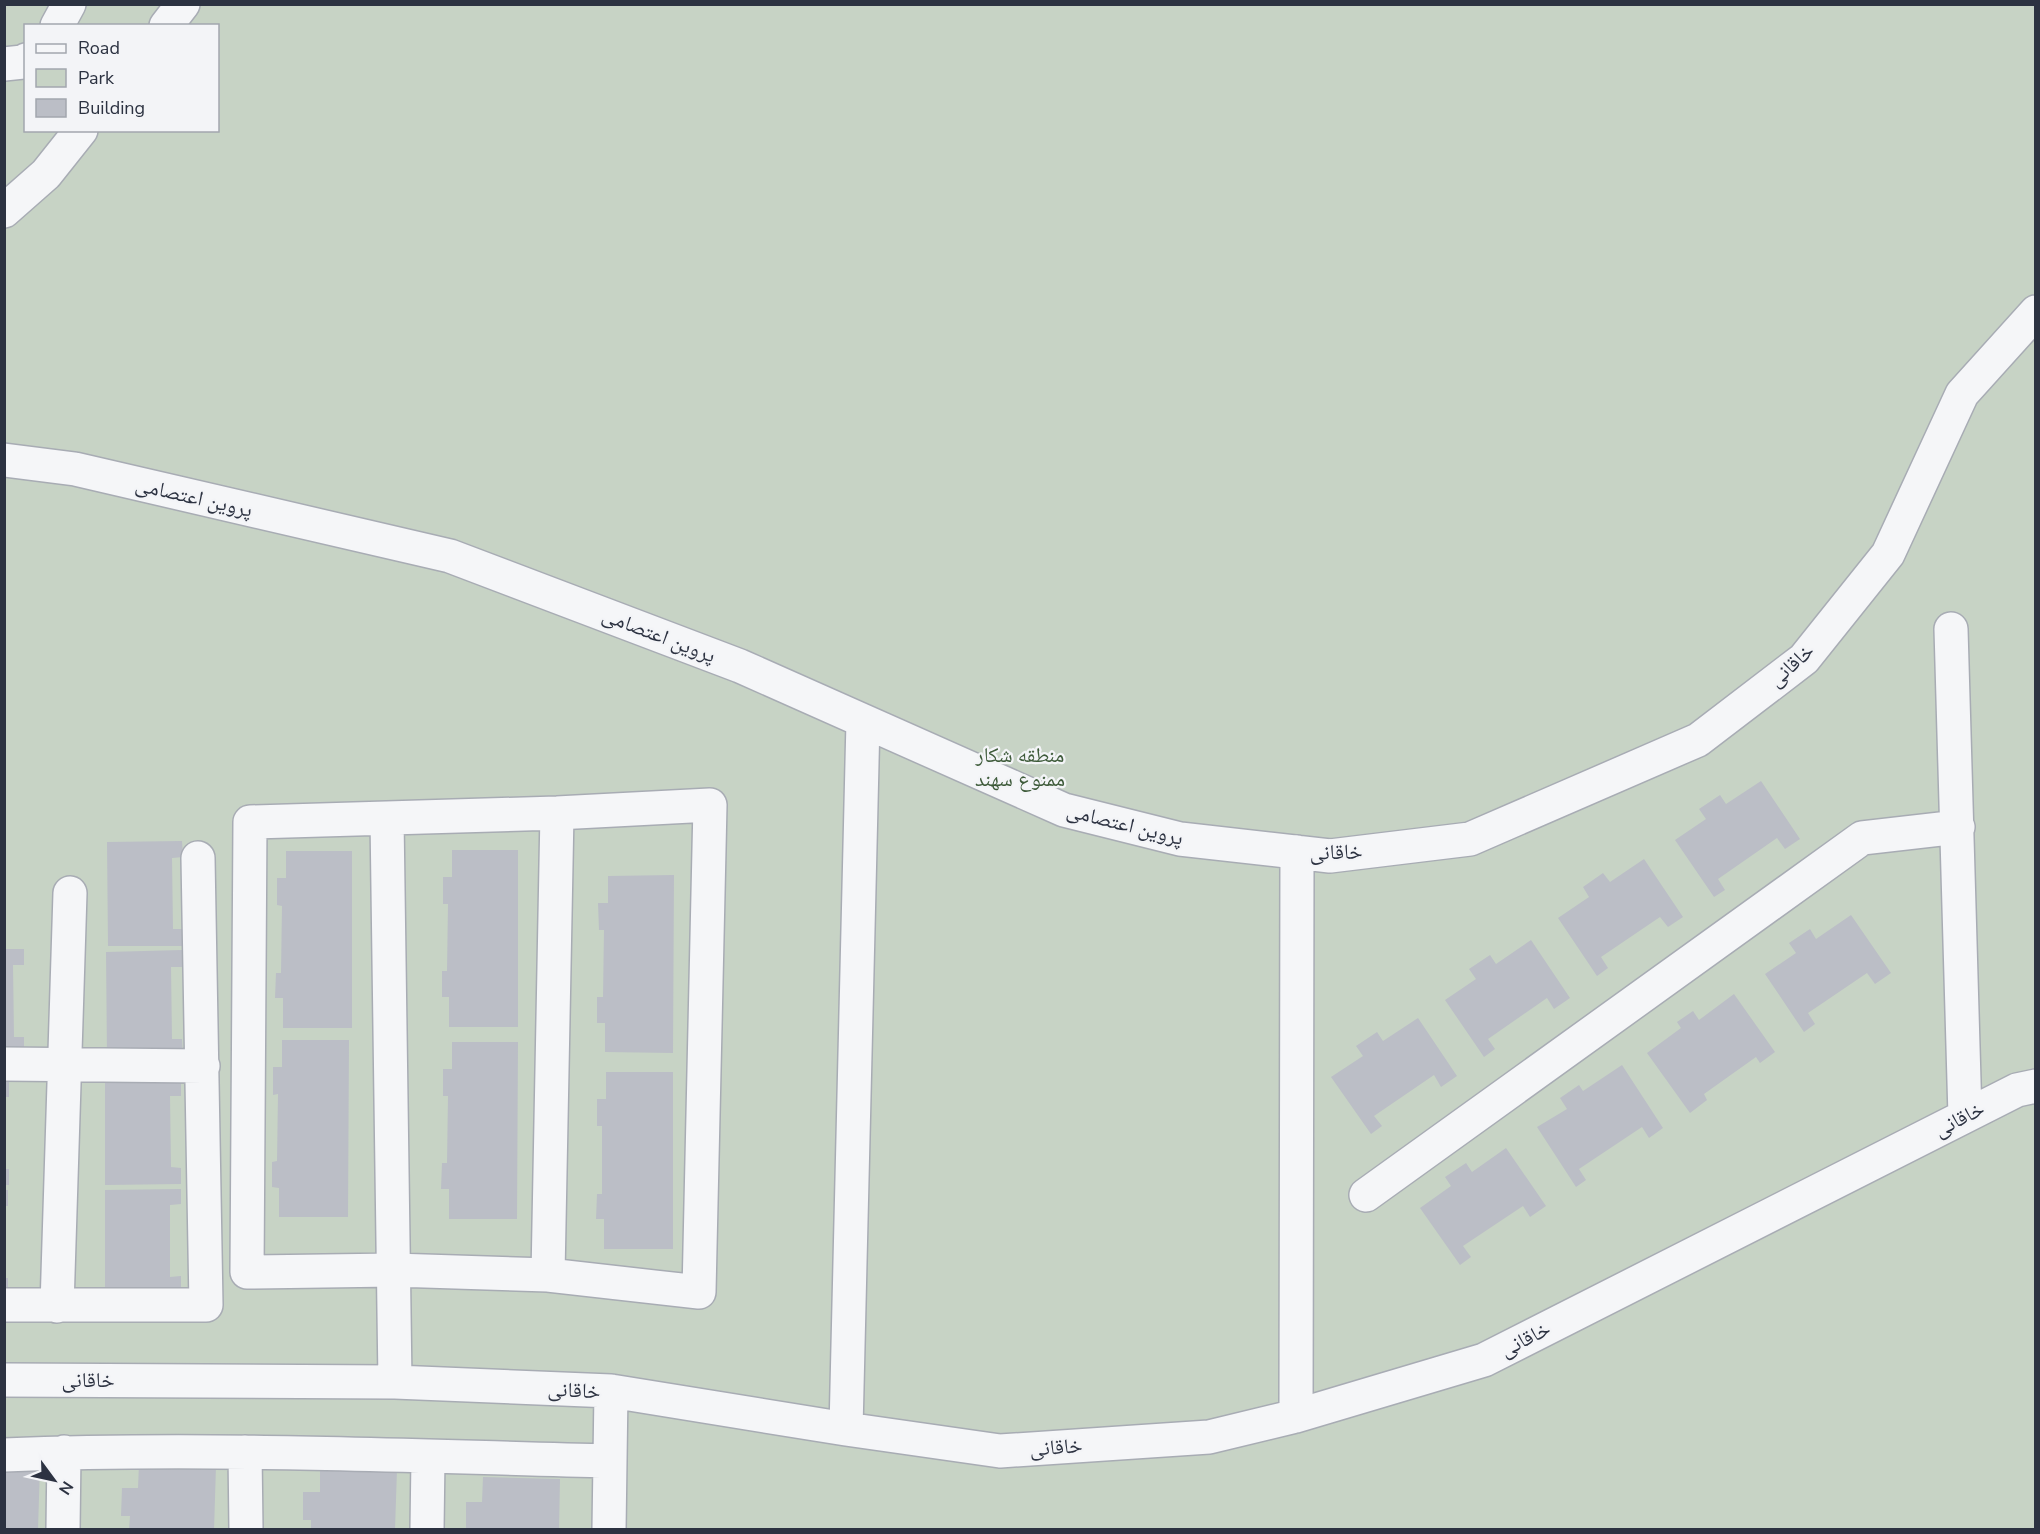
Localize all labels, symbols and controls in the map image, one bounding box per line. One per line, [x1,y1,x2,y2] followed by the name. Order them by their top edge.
[24,24,219,132] legend
[78,36,120,60] text: Road
[78,66,115,90] text: Park
[78,96,145,120] text: Building
[133,470,255,524] street label: پروین اعتصامی
[598,601,720,669] street label: پروین اعتصامی
[1762,637,1820,693] street label: خاقانی
[975,741,1065,793] park label: منطقه شکار ممنوع سهند
[1064,796,1186,852] street label: پروین اعتصامی
[1309,838,1363,866] street label: خاقانی
[1929,1094,1989,1144] street label: خاقانی
[1495,1314,1555,1364] street label: خاقانی
[61,1366,115,1394] street label: خاقانی
[547,1375,601,1405] street label: خاقانی
[1029,1431,1083,1463] street label: خاقانی
[24,1450,84,1510] north arrow
[53,1477,78,1499] text: N

